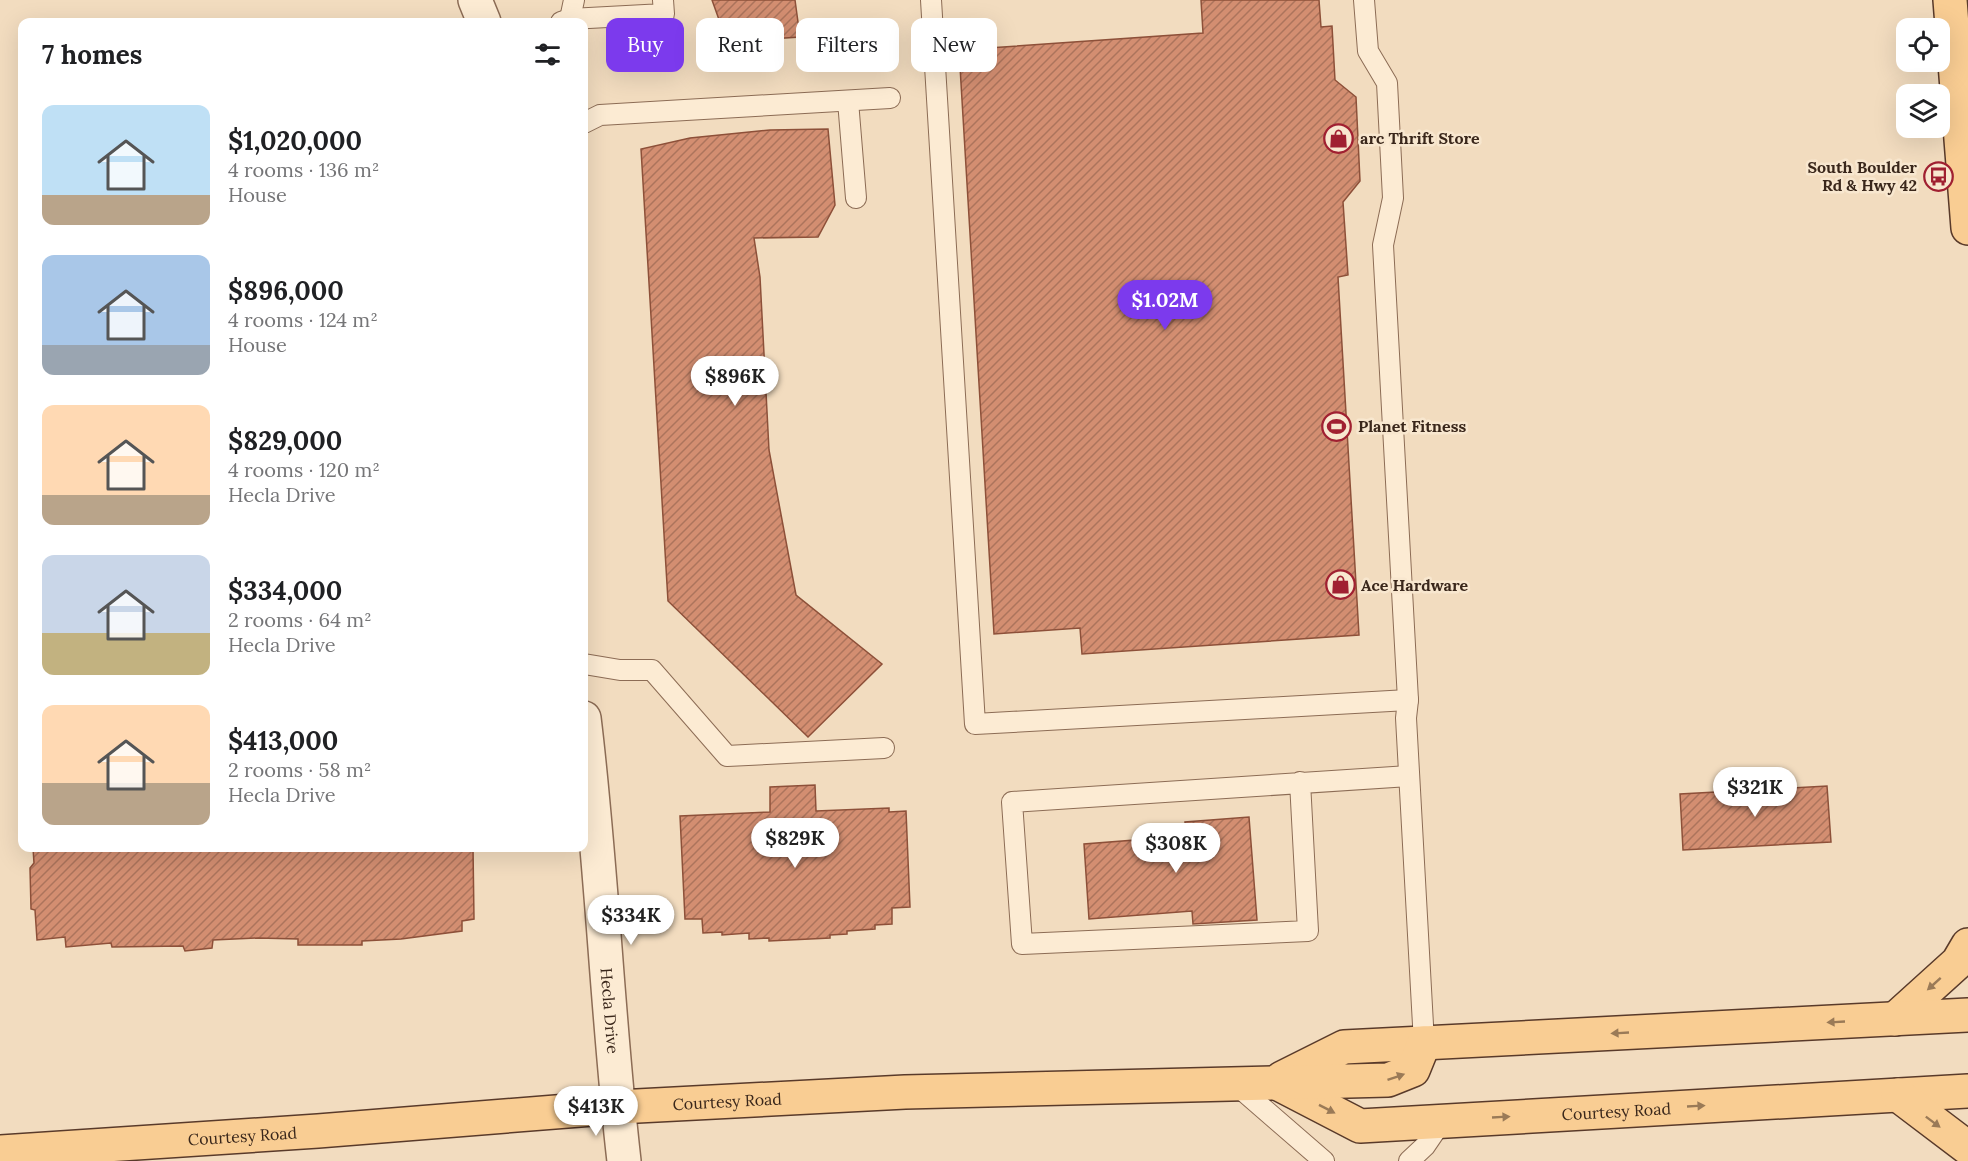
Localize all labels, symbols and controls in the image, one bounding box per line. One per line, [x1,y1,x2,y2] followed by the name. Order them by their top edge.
[606,18,684,72] chip: Buy
[696,18,784,72] chip: Rent
[796,18,899,72] chip: Filters
[911,18,997,72] chip: New
[1896,18,1950,138] map controls
[1896,18,1950,72] button: locate
[42,38,142,71] text: 7 homes
[531,38,564,71] icon: filters
[1896,84,1950,138] button: layers
[1323,122,1355,154] shop icon: arc Thrift Store
[228,124,362,157] text: $1,020,000
[1360,128,1480,148] place label: arc Thrift Store
[90,129,162,201] icon: home
[228,157,380,182] text: 4 rooms · 136 m²
[1807,157,1917,195] place label: South Boulder Rd & Hwy 42
[1922,160,1954,192] bus stop icon: South Boulder Rd & Hwy 42
[228,182,287,207] text: House
[228,274,344,307] text: $896,000
[90,279,162,351] icon: home
[1116,280,1214,331] pin: $1.02M
[1131,287,1199,312] text: $1.02M
[228,307,378,332] text: 4 rooms · 124 m²
[228,332,287,357] text: House
[693,356,777,407] pin: $896K
[705,363,765,388] text: $896K
[1321,410,1353,442] sports icon: Planet Fitness
[1358,416,1466,436] place label: Planet Fitness
[228,424,342,457] text: $829,000
[90,429,162,501] icon: home
[228,457,380,482] text: 4 rooms · 120 m²
[228,482,336,507] text: Hecla Drive
[1324,569,1356,601] shop icon: Ace Hardware
[228,574,342,607] text: $334,000
[1361,575,1468,595] place label: Ace Hardware
[90,579,162,651] icon: home
[228,607,372,632] text: 2 rooms · 64 m²
[228,632,336,657] text: Hecla Drive
[228,724,338,757] text: $413,000
[90,729,162,801] icon: home
[228,757,372,782] text: 2 rooms · 58 m²
[1713,767,1797,818] pin: $321K
[1727,774,1783,799] text: $321K
[228,782,336,807] text: Hecla Drive
[753,818,837,869] pin: $829K
[1134,823,1218,874] pin: $308K
[765,825,825,850] text: $829K
[1145,830,1207,855] text: $308K
[589,895,673,946] pin: $334K
[601,902,661,927] text: $334K
[597,967,623,1055] street label: Hecla Drive
[1927,977,1942,990] one-way arrow
[1827,1017,1846,1026] one-way arrow
[1610,1028,1629,1037] one-way arrow
[1387,1071,1405,1081] one-way arrow
[554,1086,638,1137] pin: $413K
[672,1088,783,1114] street label: Courtesy Road
[568,1093,624,1118] text: $413K
[1561,1098,1672,1124] street label: Courtesy Road
[1687,1102,1706,1111] one-way arrow
[1318,1103,1336,1113] one-way arrow
[1491,1113,1510,1122] one-way arrow
[1925,1115,1940,1127] one-way arrow
[187,1122,298,1150] street label: Courtesy Road

